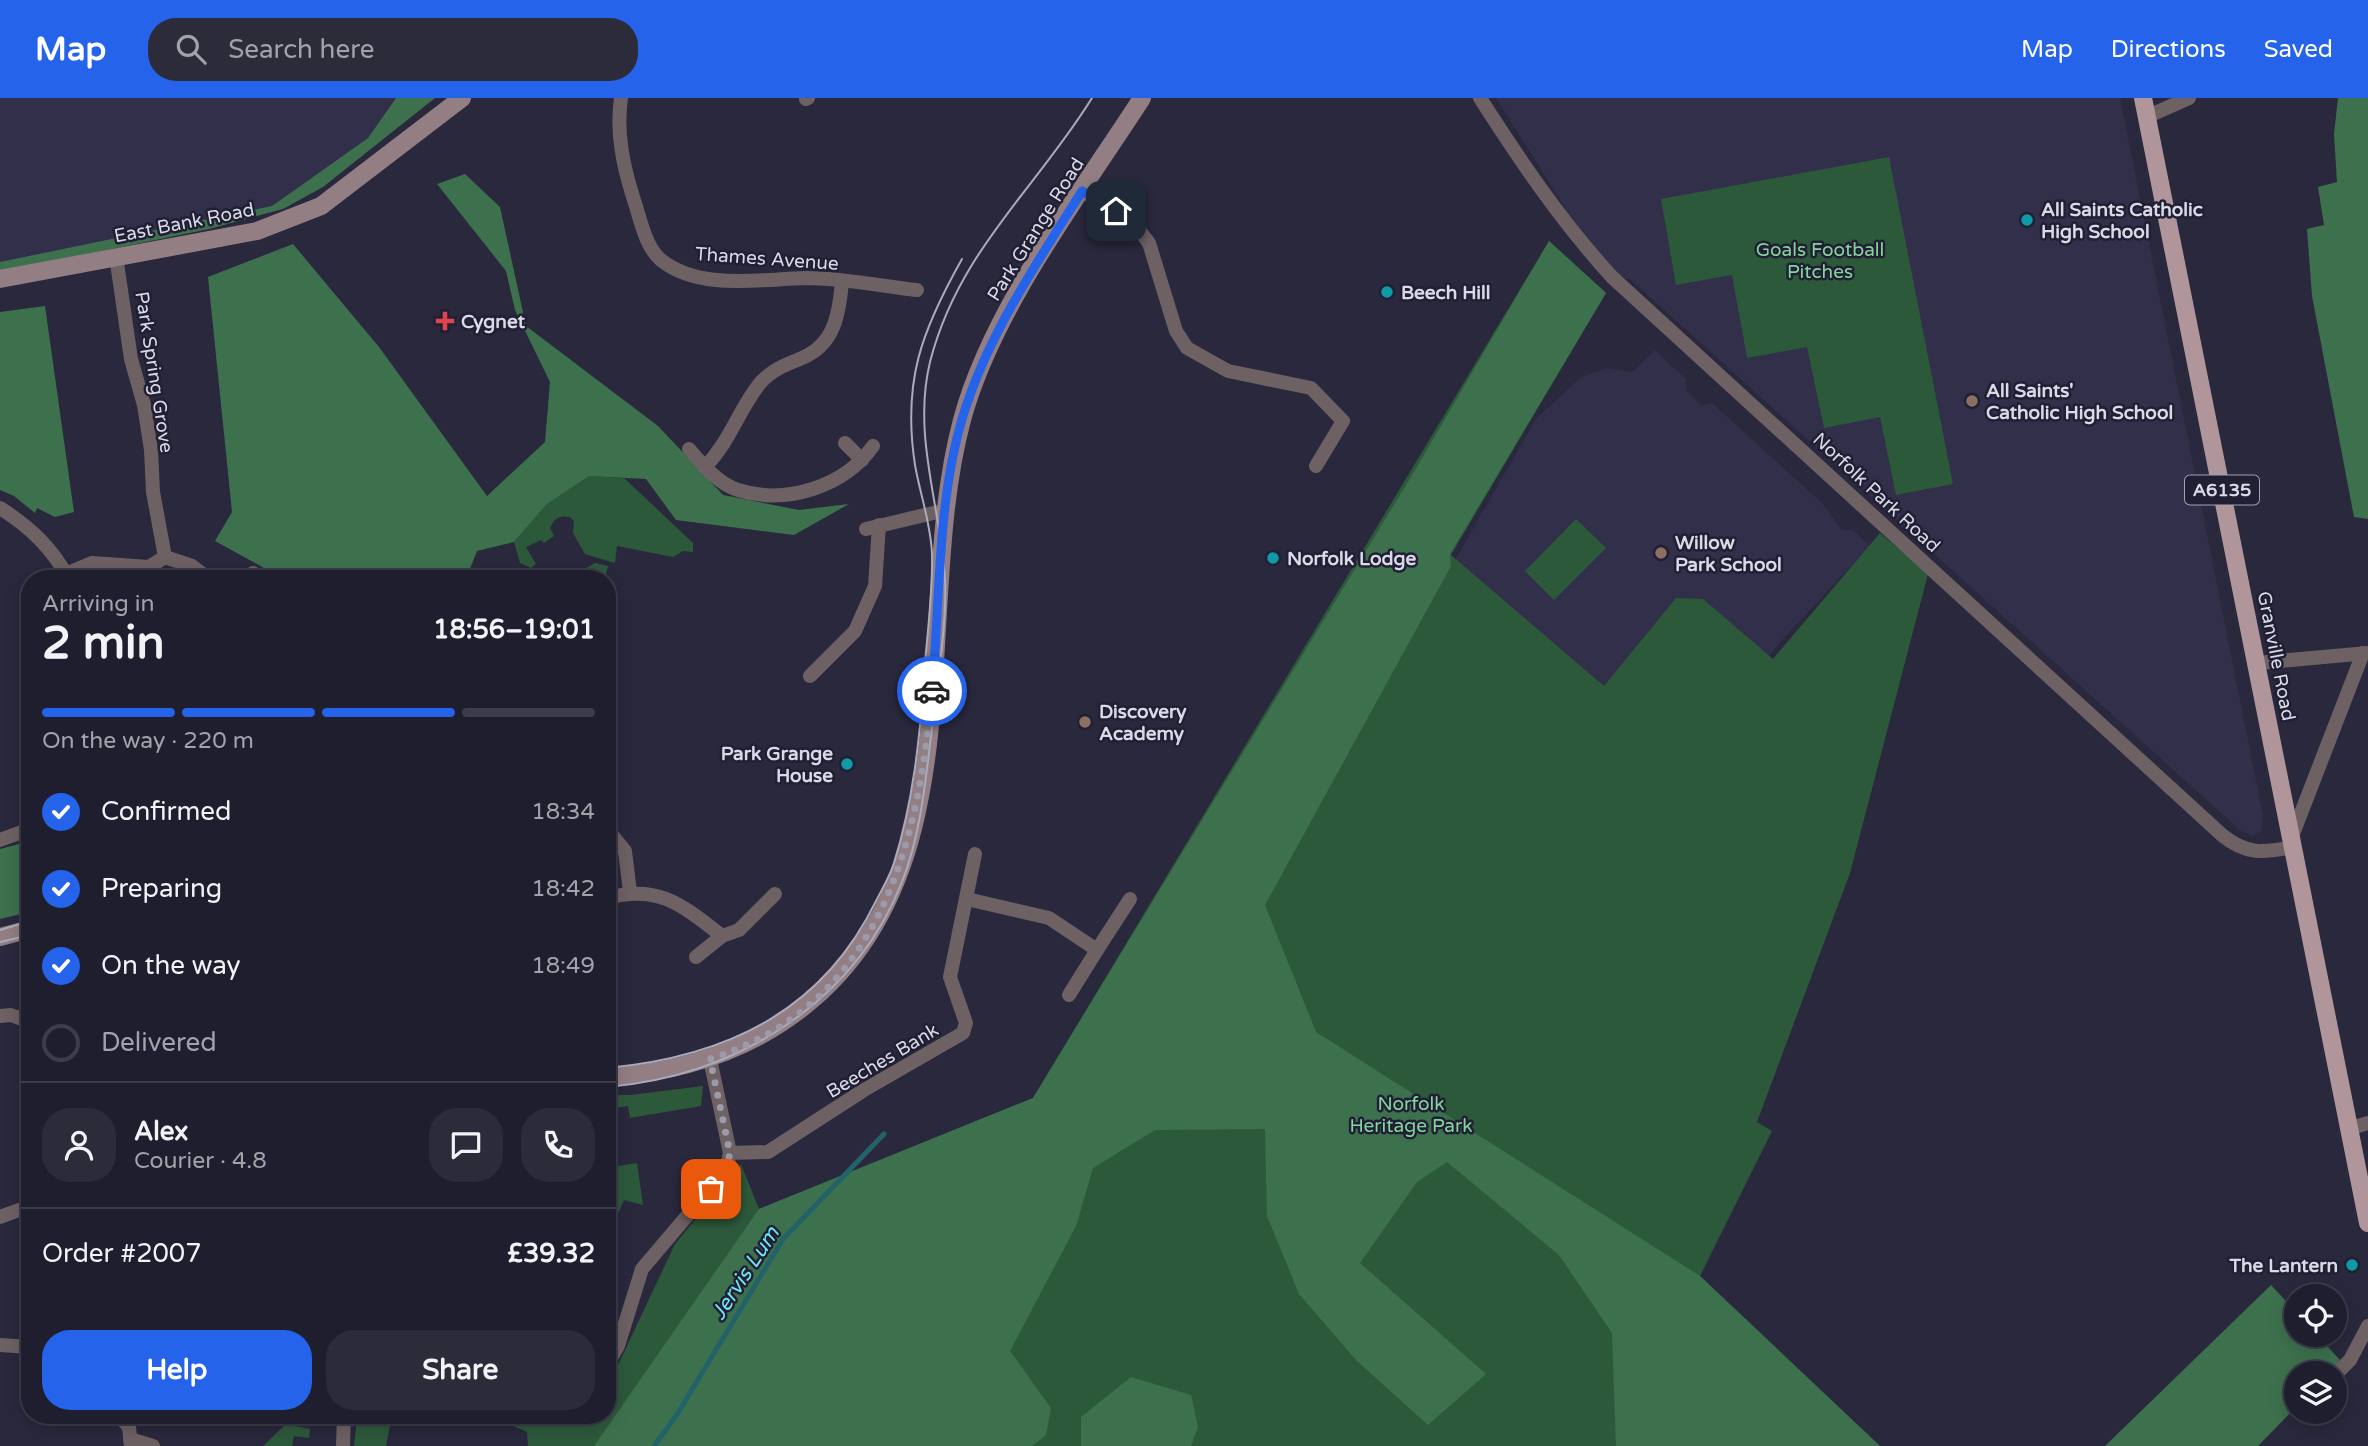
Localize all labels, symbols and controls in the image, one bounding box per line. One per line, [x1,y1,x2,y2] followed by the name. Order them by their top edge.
[148,18,638,81] search box
[35,30,106,69] text: Map
[172,30,210,68] icon: search
[228,34,374,65] text: Search here
[2021,35,2073,64] text: Map
[2111,35,2226,64] text: Directions
[2264,35,2333,64] text: Saved
[983,154,1089,305] street label: Park Grange Road
[1086,181,1146,241] pin
[1097,192,1135,230] icon: home
[112,199,256,247] street label: East Bank Road
[2041,199,2203,244] place label: All Saints Catholic High School
[2019,212,2035,228] marker: All Saints Catholic High School
[1756,239,1884,283] park label: Goals Football Pitches
[694,243,840,275] street label: Thames Avenue
[1401,282,1491,304] place label: Beech Hill
[1379,284,1395,300] marker: Beech Hill
[130,290,178,454] street label: Park Spring Grove
[435,311,455,331] marker: Cygnet
[461,311,526,334] place label: Cygnet
[1986,380,2173,425] place label: All Saints' Catholic High School
[1964,393,1980,409] marker: All Saints' Catholic High School
[1808,428,1944,557] street label: Norfolk Park Road
[2185,476,2259,504] road number: A6135
[1675,532,1782,576] place label: Willow Park School
[1653,545,1669,561] marker: Willow Park School
[1287,548,1417,571] place label: Norfolk Lodge
[1265,550,1281,566] marker: Norfolk Lodge
[42,590,155,618] text: Arriving in
[2253,590,2299,723] street label: Granville Road
[433,614,595,645] text: 18:56–19:01
[42,616,165,671] text: 2 min
[897,656,967,726] courier
[913,672,951,710] icon: car
[1099,701,1187,746] place label: Discovery Academy
[1077,714,1093,730] marker: Discovery Academy
[42,727,254,755] text: On the way · 220 m
[721,743,833,787] place label: Park Grange House
[839,756,855,772] marker: Park Grange House
[42,793,80,831] icon: check
[101,796,231,827] text: Confirmed
[531,798,595,826] text: 18:34
[42,870,80,908] icon: check
[101,873,222,904] text: Preparing
[531,875,595,903] text: 18:42
[42,947,80,985] icon: check
[101,950,241,981] text: On the way
[531,952,595,980] text: 18:49
[822,1019,943,1103] street label: Beeches Bank
[101,1027,217,1058] text: Delivered
[1349,1093,1473,1137] park label: Norfolk Heritage Park
[42,1108,116,1182] button: person
[429,1108,503,1182] button: chat
[521,1108,595,1182] button: phone
[134,1116,188,1147] text: Alex
[134,1147,267,1175] text: Courier · 4.8
[681,1159,741,1219] pin
[692,1170,730,1208] icon: bag
[706,1222,785,1324] water label: Jervis Lum
[42,1238,202,1269] text: Order #2007
[507,1238,595,1269] text: £39.32
[2229,1255,2338,1277] place label: The Lantern
[2344,1257,2360,1273] marker: The Lantern
[2284,1284,2347,1424] map controls
[2284,1284,2347,1347] button: locate
[42,1330,312,1410] button: Help
[326,1330,595,1410] button: Share
[2284,1361,2347,1424] button: layers

